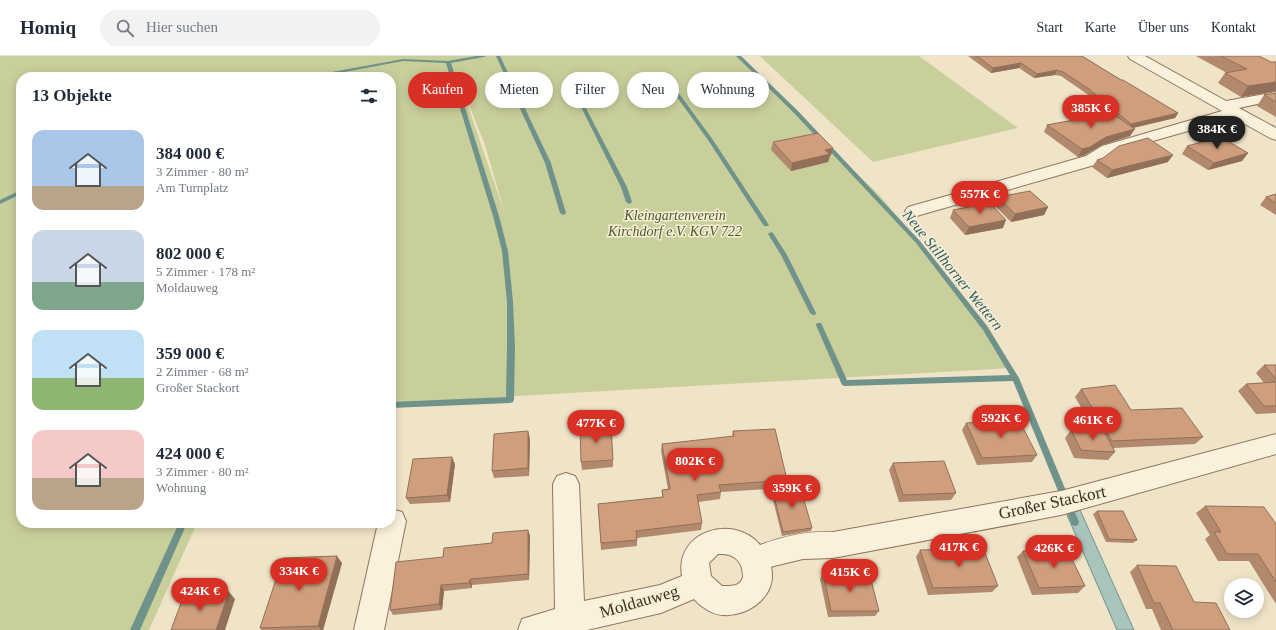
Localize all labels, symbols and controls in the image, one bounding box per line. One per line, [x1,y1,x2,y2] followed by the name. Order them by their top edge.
[100,10,380,46] search box
[20,17,76,38] text: Homiq
[114,17,136,39] icon: search
[146,19,218,35] text: Hier suchen
[1036,20,1063,35] text: Start
[1085,20,1116,35] text: Karte
[1138,20,1189,35] text: Über uns
[1211,20,1256,35] text: Kontakt
[408,72,477,108] chip: Kaufen
[485,72,553,108] chip: Mieten
[561,72,619,108] chip: Filter
[627,72,679,108] chip: Neu
[687,72,769,108] chip: Wohnung
[358,85,380,107] icon: filters
[32,86,112,105] text: 13 Objekte
[1058,95,1124,129] pin: 385K €
[1071,100,1111,115] text: 385K €
[1184,116,1250,150] pin: 384K €
[1197,121,1237,136] text: 384K €
[156,144,224,163] text: 384 000 €
[64,146,112,194] icon: home
[156,164,249,179] text: 3 Zimmer · 80 m²
[156,180,229,195] text: Am Turnplatz
[947,181,1013,215] pin: 557K €
[960,186,1000,201] text: 557K €
[899,206,1006,333] water label: Neue Stillhorner Wettern
[607,208,742,239] park label: Kleingartenverein Kirchdorf e.V. KGV 722
[156,244,224,263] text: 802 000 €
[64,246,112,294] icon: home
[156,264,255,279] text: 5 Zimmer · 178 m²
[156,280,218,295] text: Moldauweg
[156,344,224,363] text: 359 000 €
[64,346,112,394] icon: home
[156,364,249,379] text: 2 Zimmer · 68 m²
[156,380,239,395] text: Großer Stackort
[968,405,1034,439] pin: 592K €
[1060,407,1126,441] pin: 461K €
[563,410,629,444] pin: 477K €
[981,410,1021,425] text: 592K €
[1073,412,1113,427] text: 461K €
[576,415,616,430] text: 477K €
[156,444,224,463] text: 424 000 €
[64,446,112,494] icon: home
[662,448,728,482] pin: 802K €
[675,453,715,468] text: 802K €
[156,464,249,479] text: 3 Zimmer · 80 m²
[759,475,825,509] pin: 359K €
[156,480,206,495] text: Wohnung
[772,480,812,495] text: 359K €
[997,482,1108,523] street label: Großer Stackort
[926,534,992,568] pin: 417K €
[1021,535,1087,569] pin: 426K €
[939,539,979,554] text: 417K €
[1034,540,1074,555] text: 426K €
[266,558,332,592] pin: 334K €
[817,559,883,593] pin: 415K €
[279,563,319,578] text: 334K €
[830,564,870,579] text: 415K €
[167,578,233,612] pin: 424K €
[1224,578,1264,618] map controls
[1224,578,1264,618] button: layers
[597,581,681,622] street label: Moldauweg
[180,583,220,598] text: 424K €

